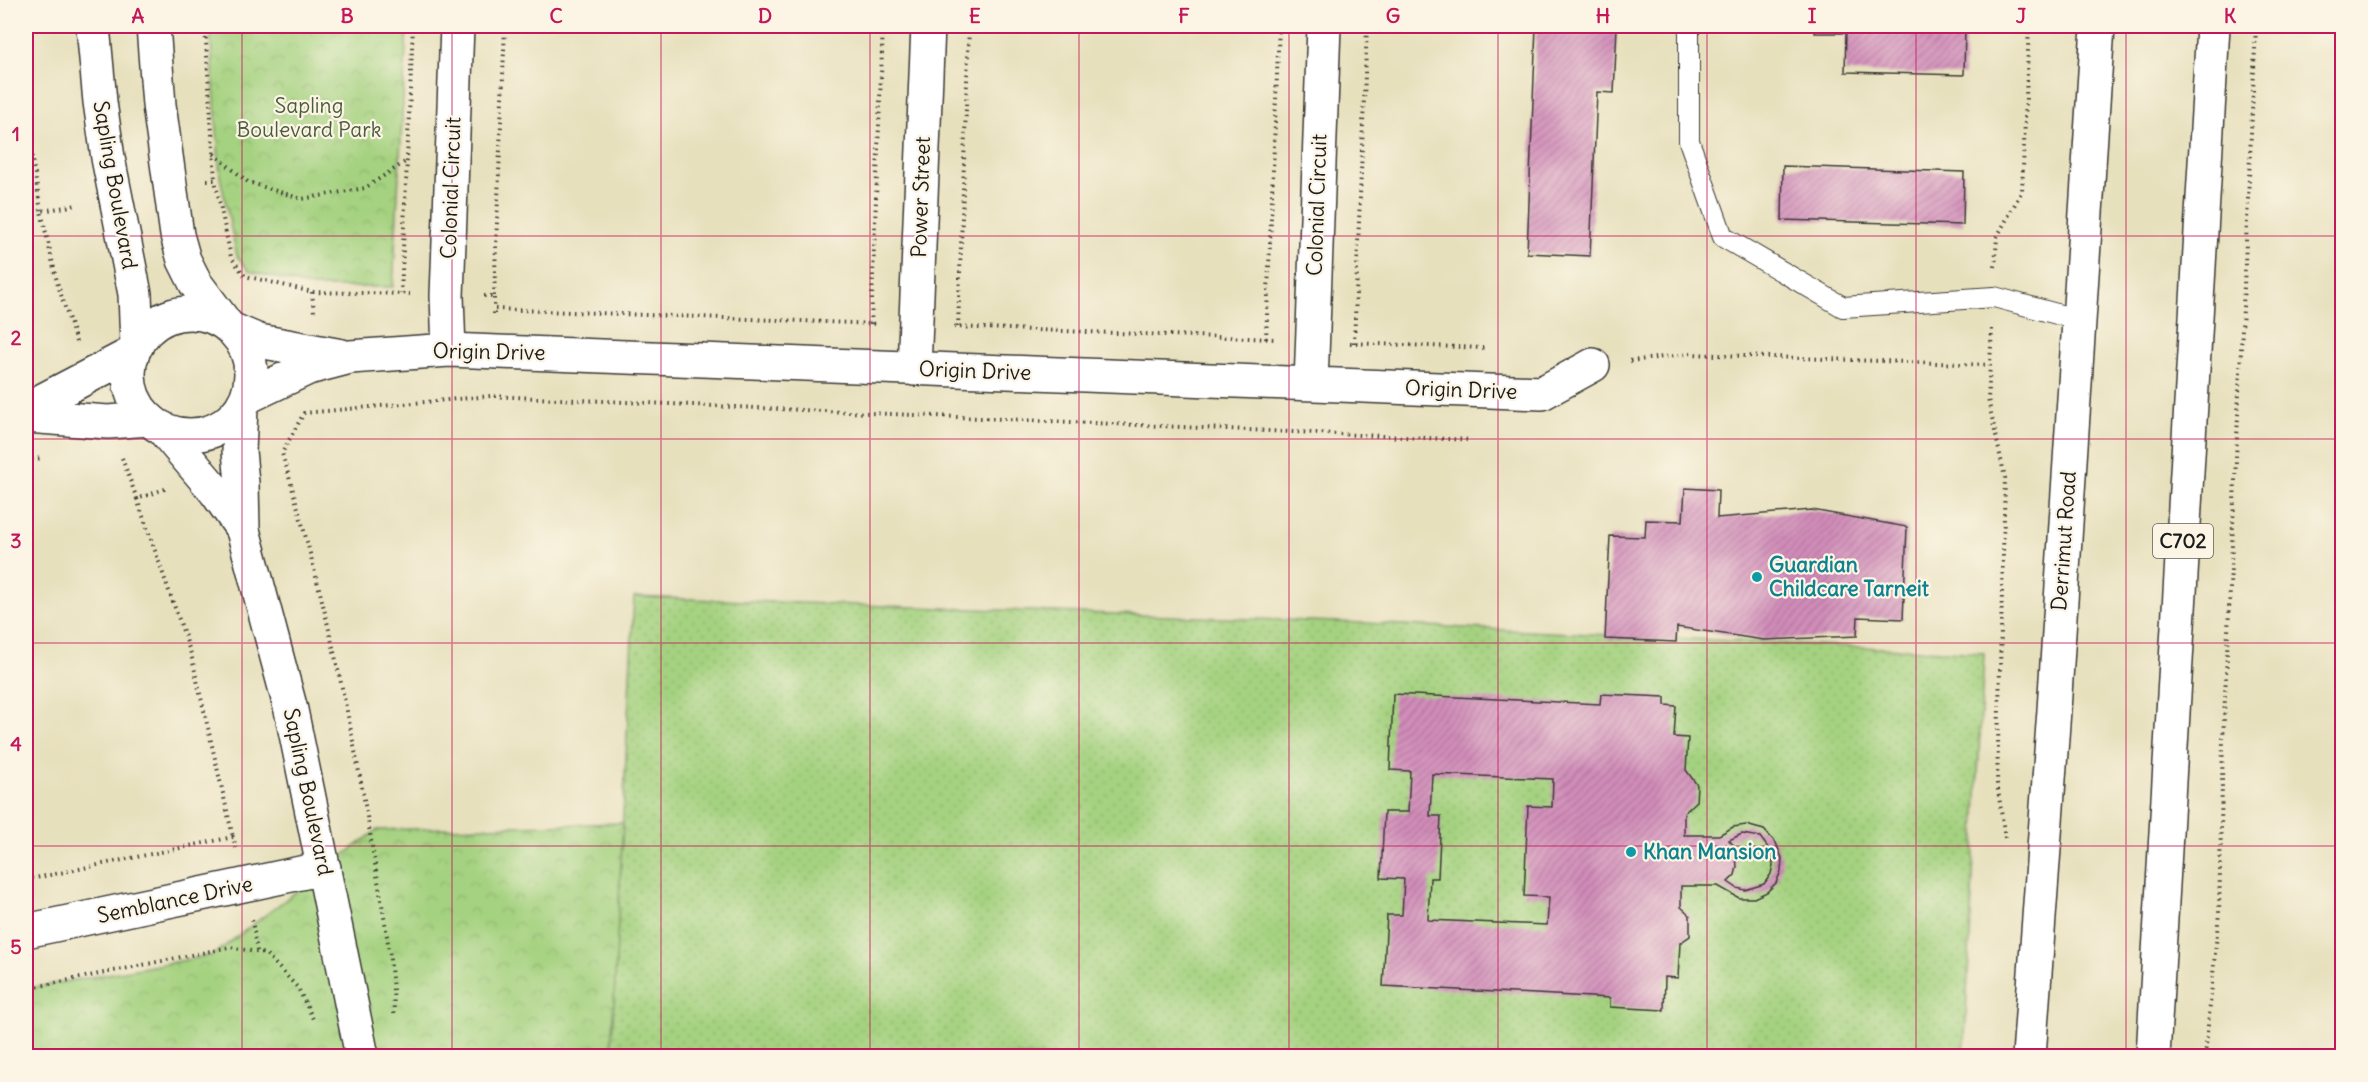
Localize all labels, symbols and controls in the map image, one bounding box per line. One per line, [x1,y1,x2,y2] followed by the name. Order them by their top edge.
[132,3,145,28] text: A
[340,3,354,28] text: B
[549,3,563,28] text: C
[758,3,772,28] text: D
[969,3,981,28] text: E
[1178,3,1190,28] text: F
[1386,3,1400,28] text: G
[1596,3,1610,28] text: H
[1808,3,1817,28] text: I
[2016,3,2027,28] text: J
[2224,3,2237,28] text: K
[237,92,381,143] park label: Sapling Boulevard Park
[87,99,144,271] street label: Sapling Boulevard
[435,117,466,259] street label: Colonial Circuit
[12,121,20,146] text: 1
[1301,134,1332,276] street label: Colonial Circuit
[905,136,936,258] street label: Power Street
[11,325,22,350] text: 2
[432,337,546,366] street label: Origin Drive
[918,355,1032,386] street label: Origin Drive
[1404,374,1518,405] street label: Origin Drive
[2045,470,2082,612] street label: Derrimut Road
[2153,524,2213,558] road number: C702
[10,528,22,553] text: 3
[1769,551,1930,602] place label: Guardian Childcare Tarneit
[1750,570,1764,584] marker: Guardian Childcare Tarneit
[278,706,339,878] street label: Sapling Boulevard
[10,731,22,756] text: 4
[1643,838,1777,865] place label: Khan Mansion
[1624,845,1638,859] marker: Khan Mansion
[95,870,255,929] street label: Semblance Drive
[10,934,22,959] text: 5

